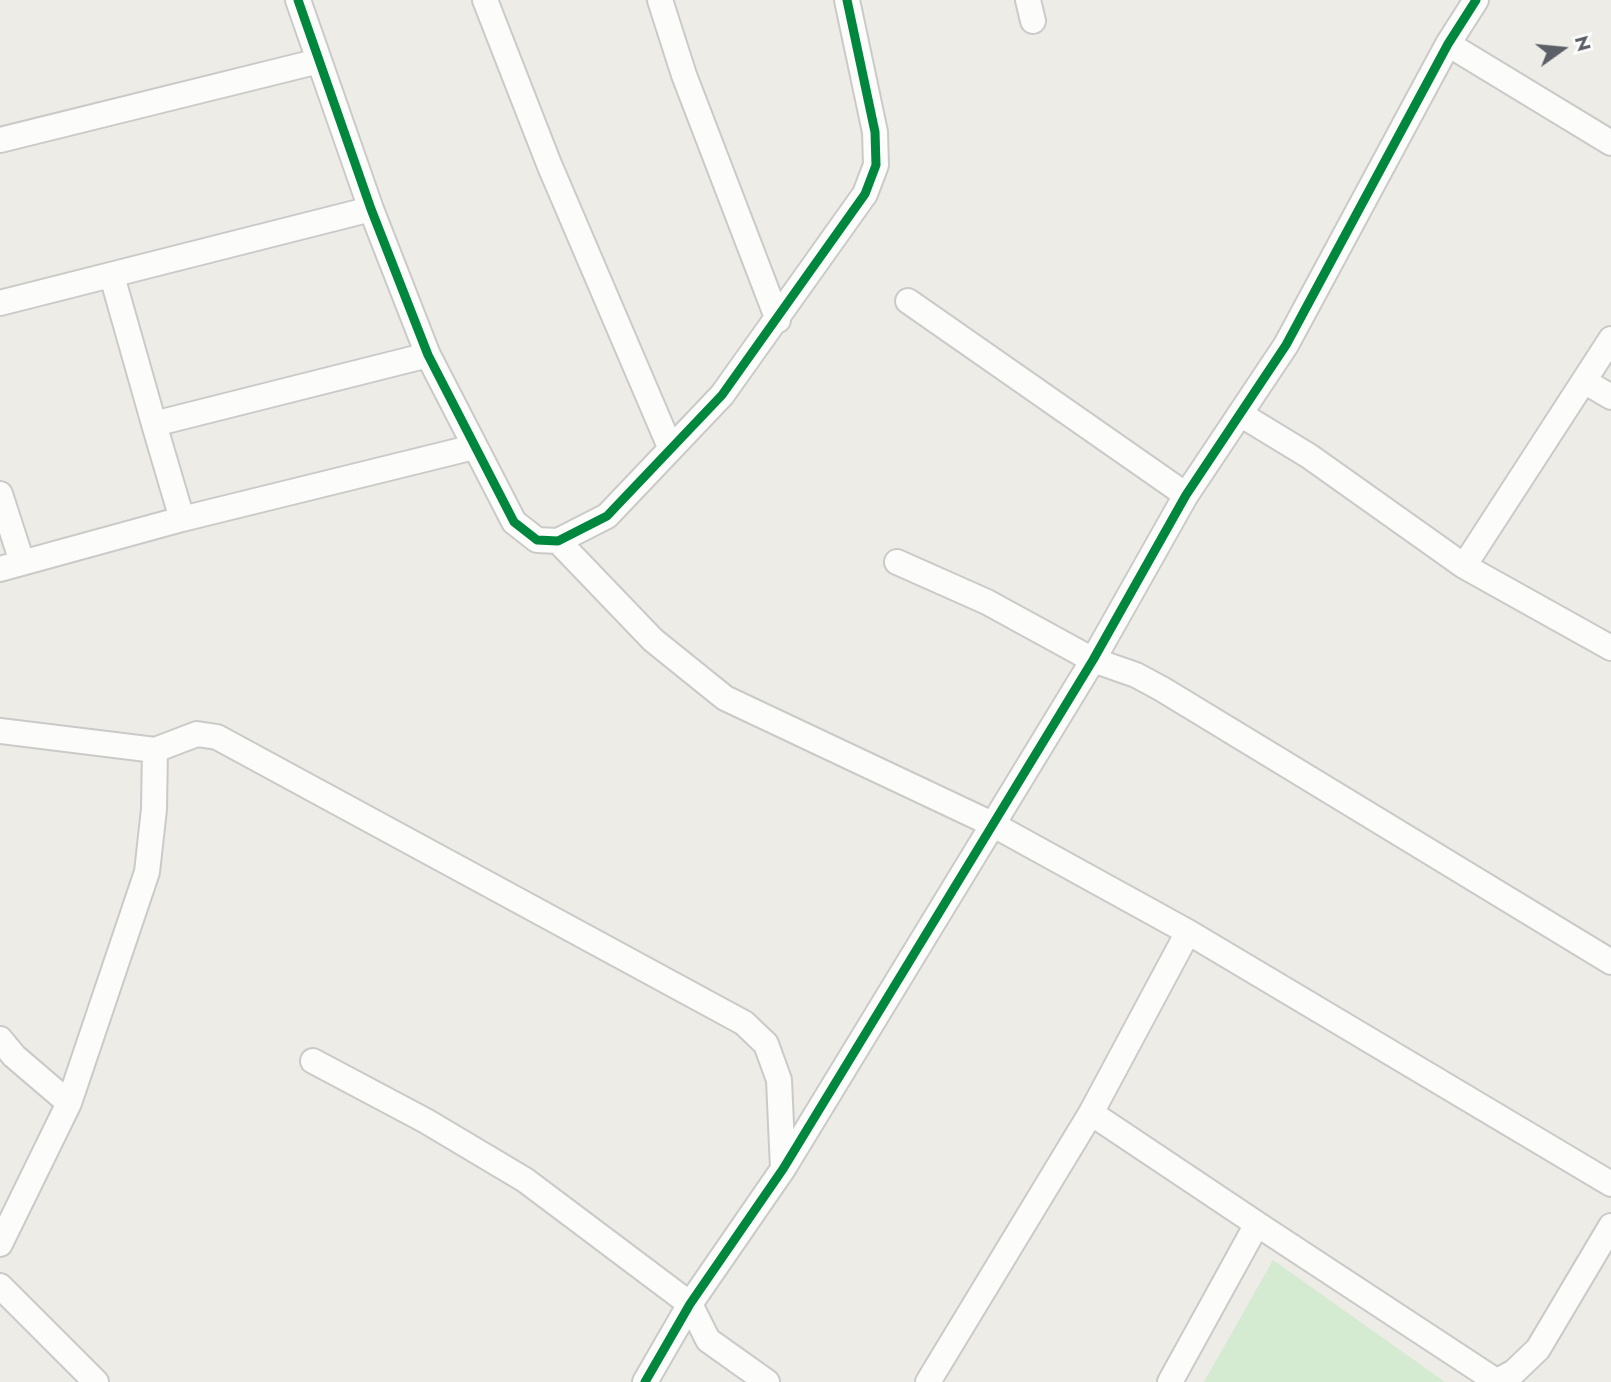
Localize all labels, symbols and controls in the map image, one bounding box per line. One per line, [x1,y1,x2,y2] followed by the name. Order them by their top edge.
[1527,14,1597,84] north arrow
[1568,33,1598,54] text: N

